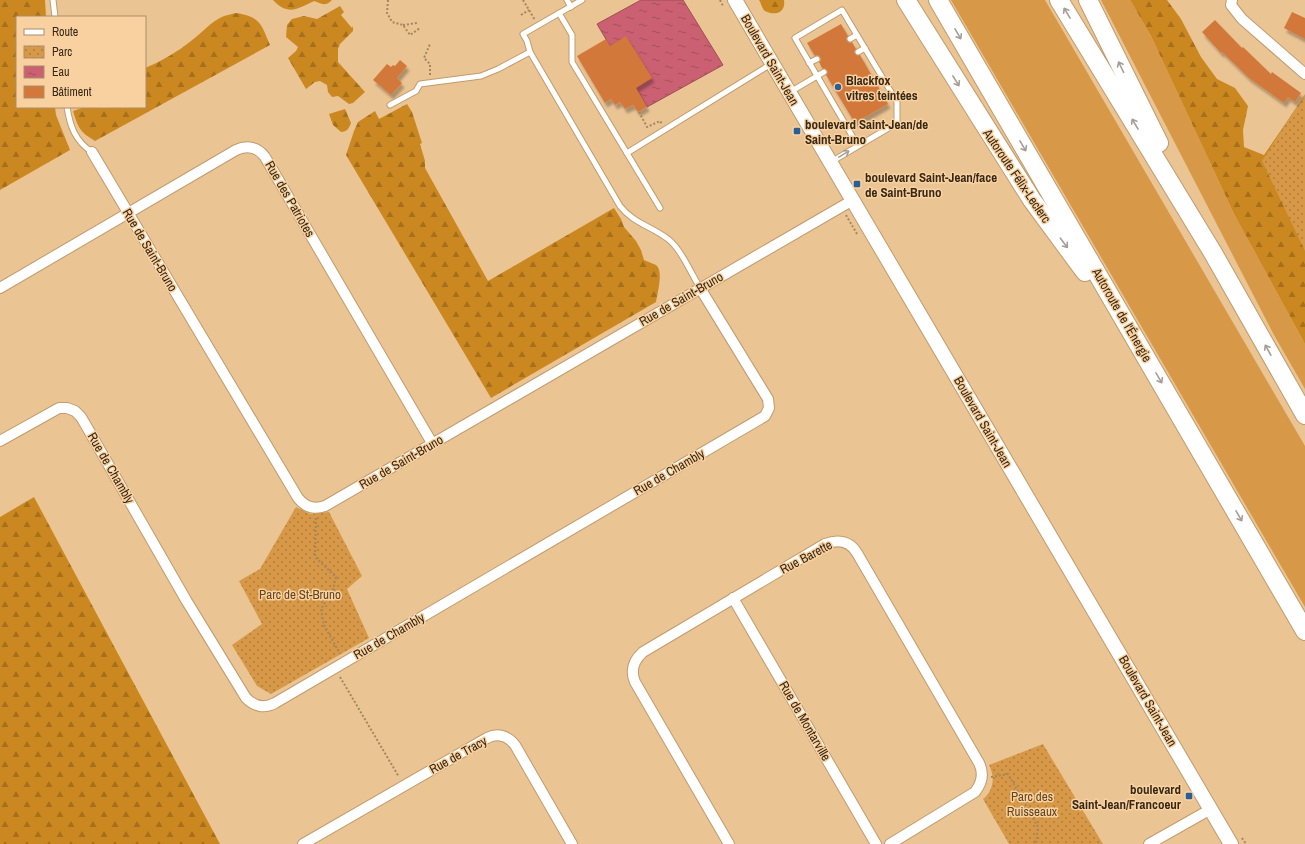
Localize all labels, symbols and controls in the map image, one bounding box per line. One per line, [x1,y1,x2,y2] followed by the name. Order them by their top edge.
[1063,7,1071,19] one-way arrow
[737,11,803,109] street label: Boulevard Saint-Jean
[16,16,146,108] legend
[52,24,78,40] text: Route
[954,28,962,40] one-way arrow
[52,44,72,60] text: Parc
[1117,62,1124,74] one-way arrow
[52,64,70,80] text: Eau
[846,72,918,104] place label: Blackfox vitres teintées
[952,75,960,87] one-way arrow
[833,82,843,92] marker: Blackfox vitres teintées
[52,84,92,100] text: Bâtiment
[805,116,928,148] place label: boulevard Saint-Jean/de Saint-Bruno
[1130,118,1138,130] one-way arrow
[979,125,1055,226] street label: Autoroute Félix-Leclerc
[792,126,802,136] marker: boulevard Saint-Jean/de Saint-Bruno
[1020,140,1028,152] one-way arrow
[838,150,850,158] one-way arrow
[261,158,319,240] street label: Rue des Patriotes
[865,169,997,201] place label: boulevard Saint-Jean/face de Saint-Bruno
[852,179,862,189] marker: boulevard Saint-Jean/face de Saint-Bruno
[118,205,182,295] street label: Rue de Saint-Bruno
[1059,237,1068,248] one-way arrow
[1088,264,1156,365] street label: Autoroute de l'Énergie
[636,268,726,330] street label: Rue de Saint-Bruno
[1264,344,1272,356] one-way arrow
[1155,372,1163,384] one-way arrow
[950,373,1016,471] street label: Boulevard Saint-Jean
[84,429,139,507] street label: Rue de Chambly
[356,431,446,493] street label: Rue de Saint-Bruno
[630,444,708,499] street label: Rue de Chambly
[1235,510,1243,522] one-way arrow
[777,536,835,578] street label: Rue Barette
[259,586,341,603] park label: Parc de St-Bruno
[350,608,428,663] street label: Rue de Chambly
[1115,652,1181,750] street label: Boulevard Saint-Jean
[775,678,835,764] street label: Rue de Montarville
[426,732,490,778] street label: Rue de Tracy
[1072,781,1182,813] place label: boulevard Saint-Jean/Francoeur
[1007,788,1058,820] park label: Parc des Ruisseaux
[1184,791,1194,801] marker: boulevard Saint-Jean/Francoeur

